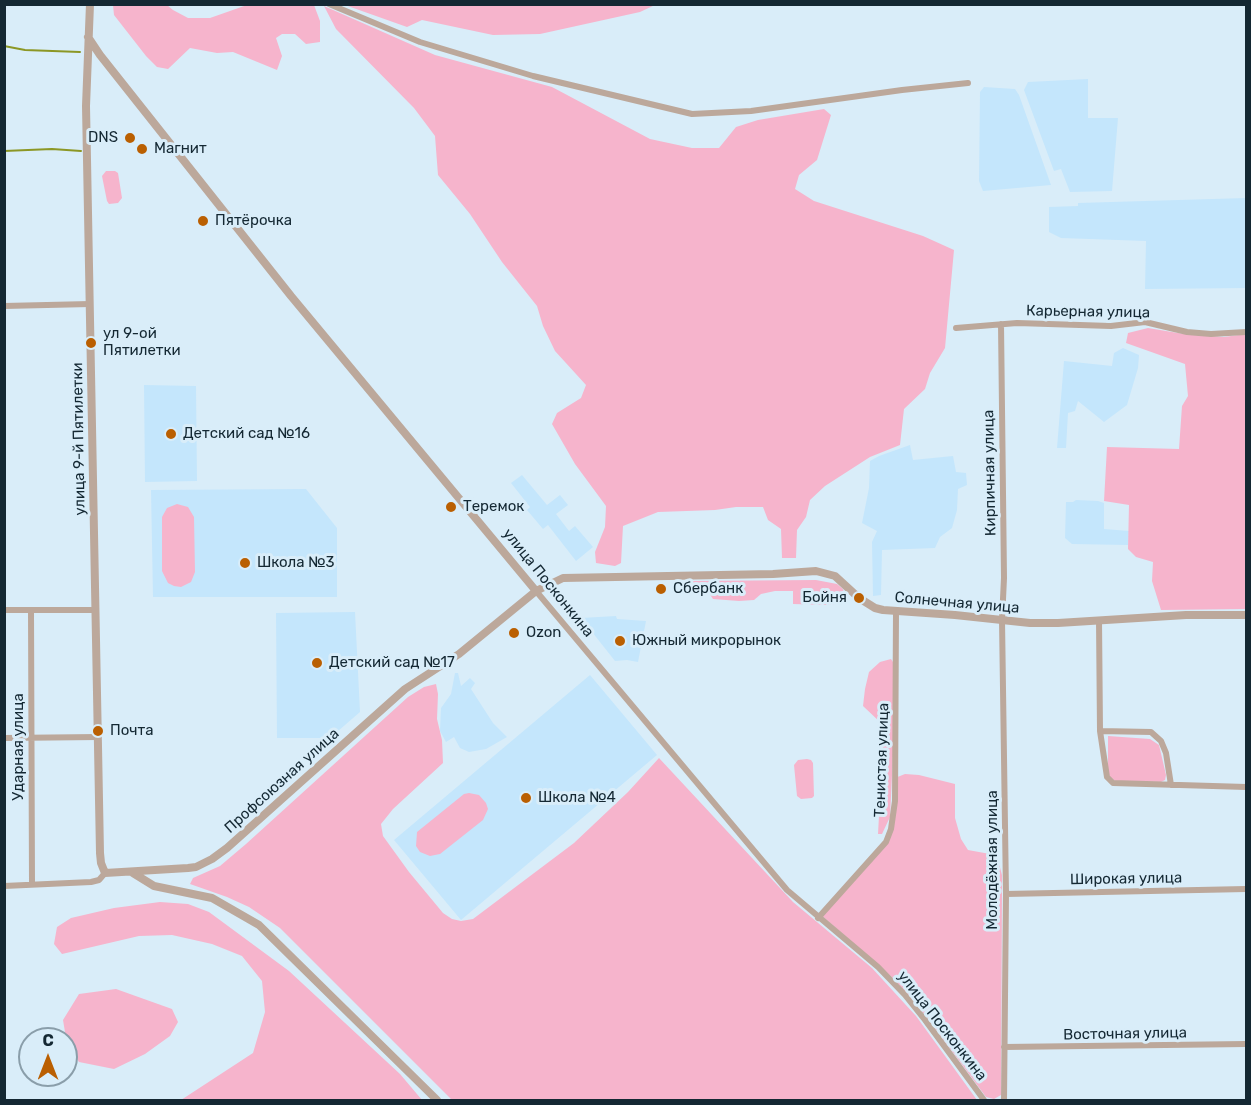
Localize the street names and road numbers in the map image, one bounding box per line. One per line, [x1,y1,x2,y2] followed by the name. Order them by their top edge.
[1026,302,1150,322] street label: Карьерная улица
[69,362,89,516] street label: улица 9-й Пятилетки
[980,410,1000,536] street label: Кирпичная улица
[499,525,597,641] street label: улица Посконкина
[894,589,1020,617] street label: Солнечная улица
[10,693,28,801] street label: Ударная улица
[871,702,893,818] street label: Тенистая улица
[221,725,343,837] street label: Профсоюзная улица
[984,790,1002,930] street label: Молодёжная улица
[1070,869,1182,889] street label: Широкая улица
[894,967,990,1085] street label: улица Посконкина
[1063,1024,1187,1044] street label: Восточная улица

